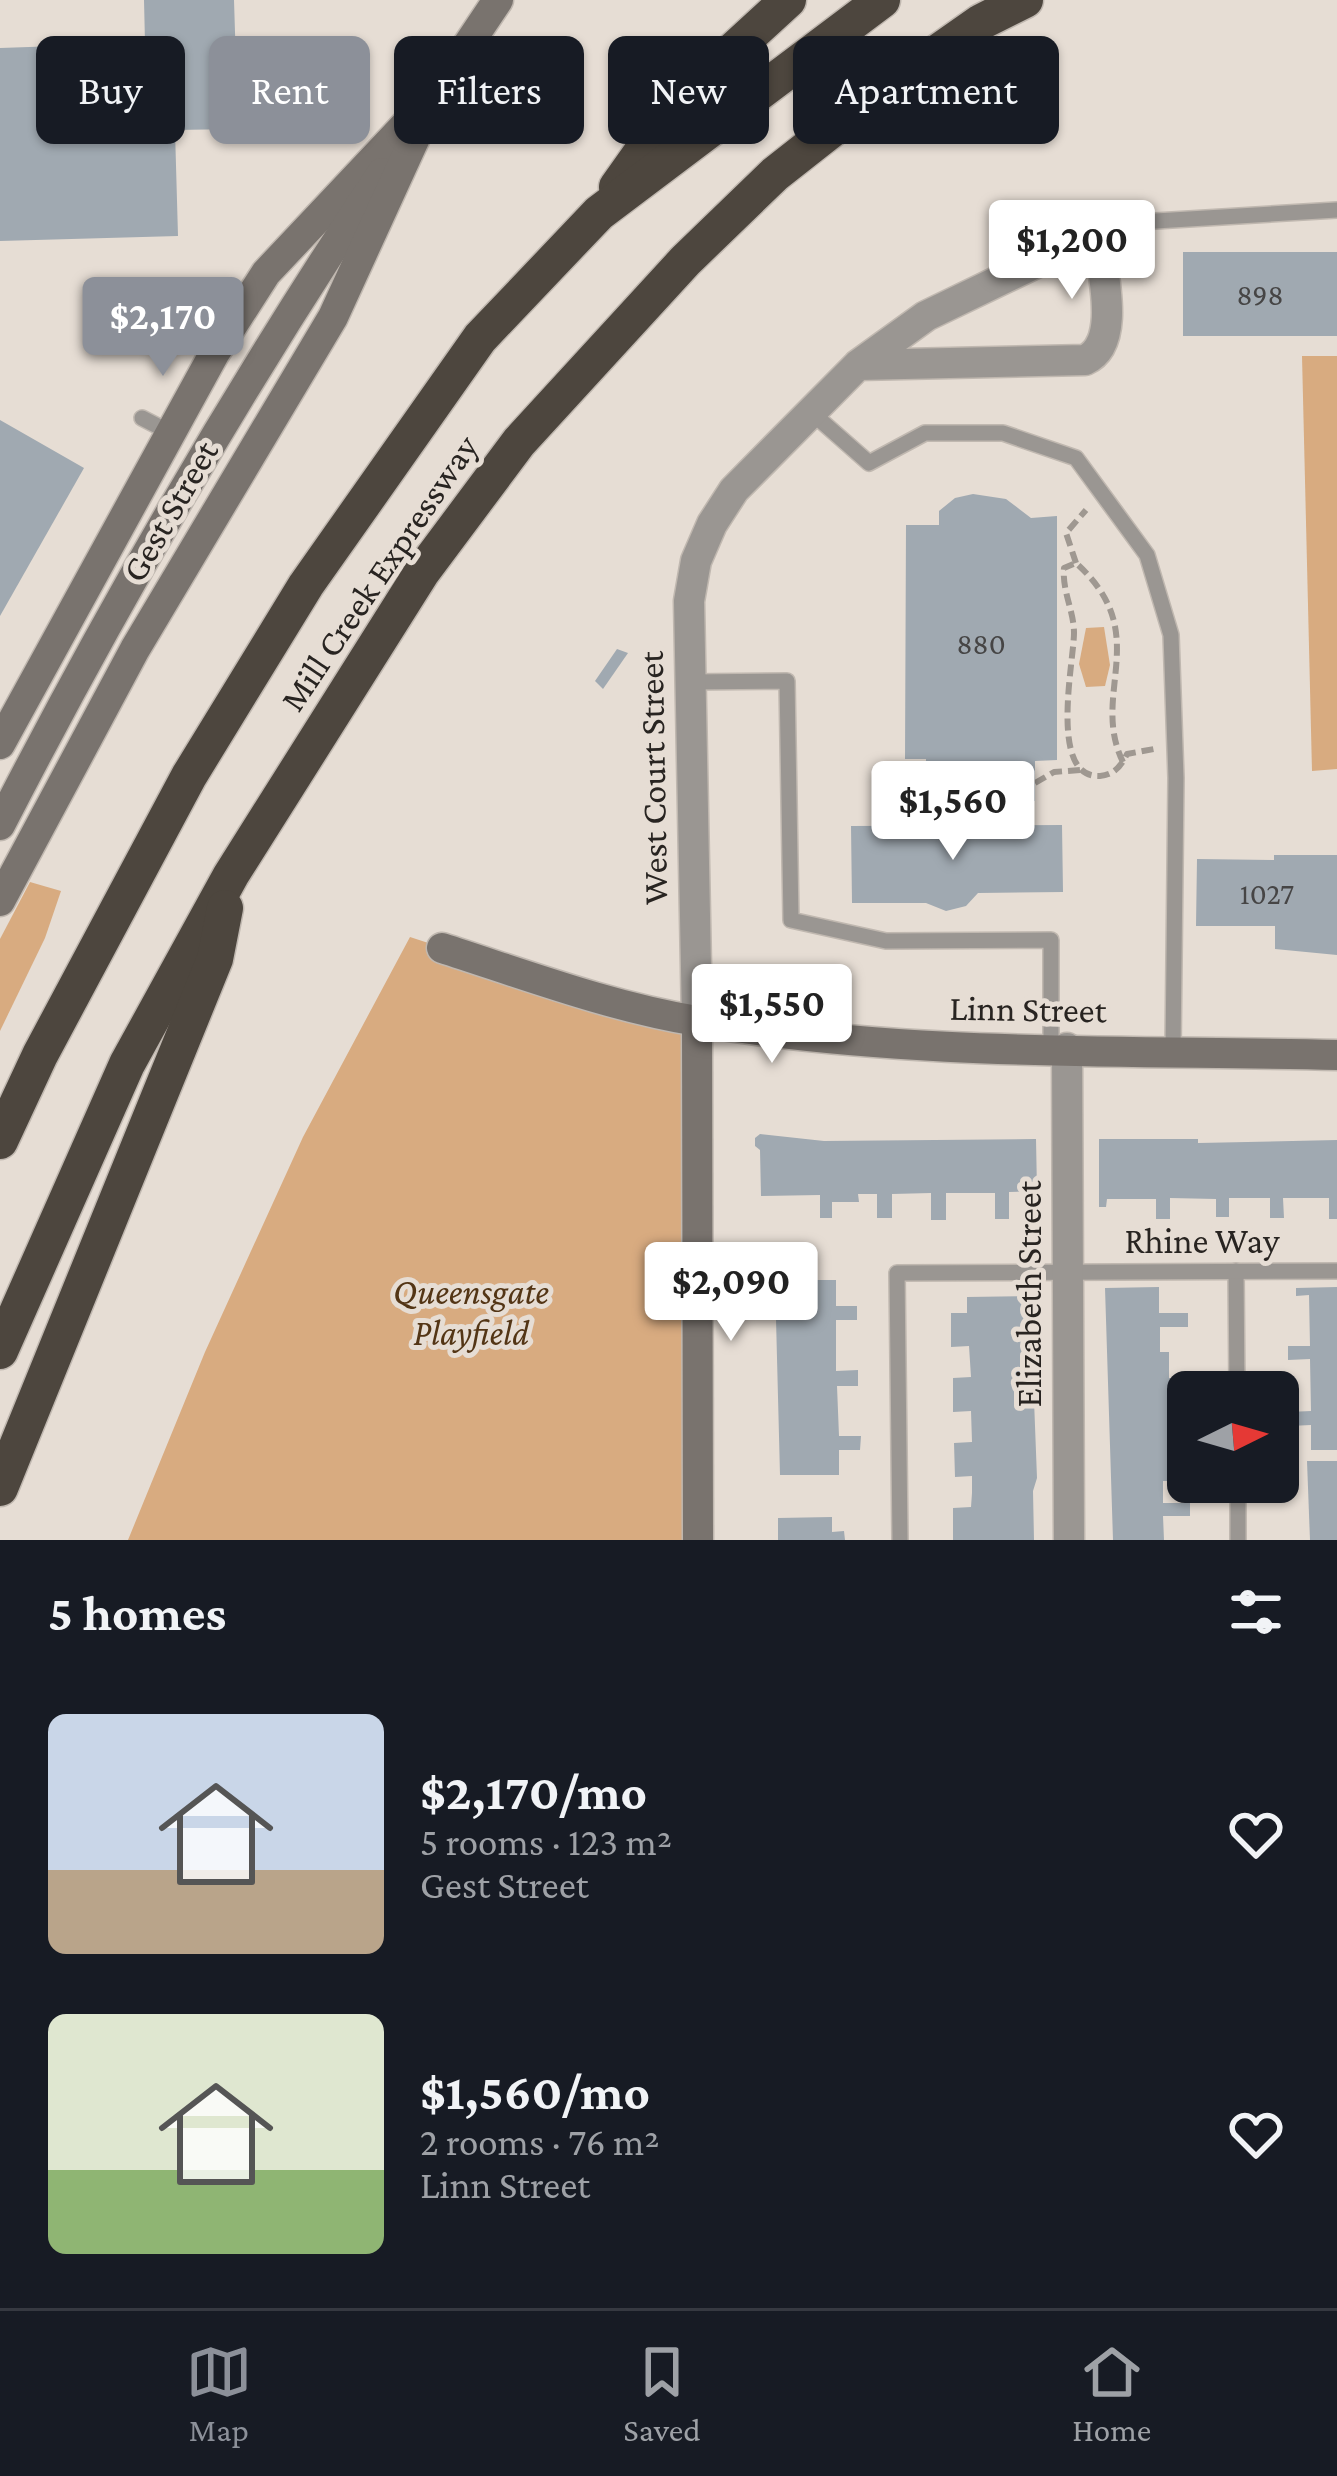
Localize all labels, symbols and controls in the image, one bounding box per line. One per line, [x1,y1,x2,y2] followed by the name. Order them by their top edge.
[36,36,185,144] chip: Buy
[209,36,370,144] chip: Rent
[394,36,584,144] chip: Filters
[608,36,769,144] chip: New
[793,36,1059,144] chip: Apartment
[974,200,1170,302] pin: $1,200
[1016,217,1128,260] text: $1,200
[65,277,261,379] pin: $2,170
[1236,278,1284,311] house number: 898
[110,294,216,337] text: $2,170
[272,427,486,718] street label: Mill Creek Expressway
[114,433,227,588] street label: Gest Street
[956,627,1006,660] house number: 880
[631,650,675,905] street label: West Court Street
[855,761,1051,863] pin: $1,560
[898,778,1008,821] text: $1,560
[1240,877,1294,910] house number: 1027
[674,964,870,1066] pin: $1,550
[719,981,825,1024] text: $1,550
[949,988,1108,1030] street label: Linn Street
[1009,1179,1049,1408] street label: Elizabeth Street
[1124,1221,1280,1261] street label: Rhine Way
[633,1242,829,1344] pin: $2,090
[672,1259,790,1302] text: $2,090
[393,1272,549,1353] park label: Queensgate Playfield
[1167,1371,1299,1503] north arrow
[1167,1371,1299,1503] map controls
[1223,1579,1289,1645] icon: filters
[48,1584,226,1641] text: 5 homes
[144,1762,288,1906] icon: home
[420,1763,647,1820] text: $2,170/mo
[1223,1801,1289,1867] icon: heart
[420,1820,672,1863] text: 5 rooms · 123 m²
[420,1863,589,1906] text: Gest Street
[144,2062,288,2206] icon: home
[420,2063,650,2120] text: $1,560/mo
[1223,2101,1289,2167] icon: heart
[420,2120,660,2163] text: 2 rooms · 76 m²
[420,2163,590,2206] text: Linn Street
[186,2339,252,2448] tab: Map
[623,2339,701,2448] tab: Saved
[1072,2339,1151,2448] tab: Home

